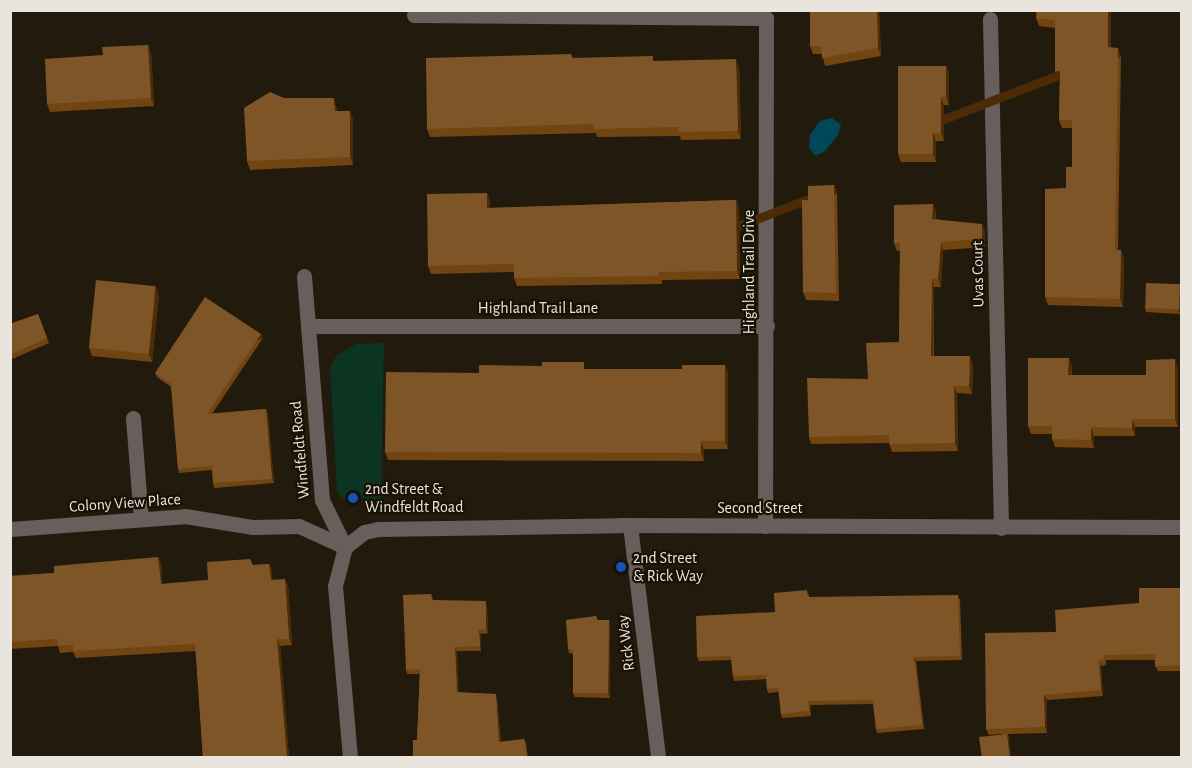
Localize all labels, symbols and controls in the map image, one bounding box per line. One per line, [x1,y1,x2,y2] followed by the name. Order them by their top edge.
[739,210,759,334] street label: Highland Trail Drive
[968,241,988,307] street label: Uvas Court
[478,298,598,318] street label: Highland Trail Lane
[286,400,314,500] street label: Windfeldt Road
[365,479,463,517] place label: 2nd Street & Windfeldt Road
[69,490,181,516] street label: Colony View Place
[346,491,360,505] marker: 2nd Street & Windfeldt Road
[717,498,803,518] street label: Second Street
[633,548,703,586] place label: 2nd Street & Rick Way
[614,560,628,574] marker: 2nd Street & Rick Way
[613,614,639,672] street label: Rick Way

